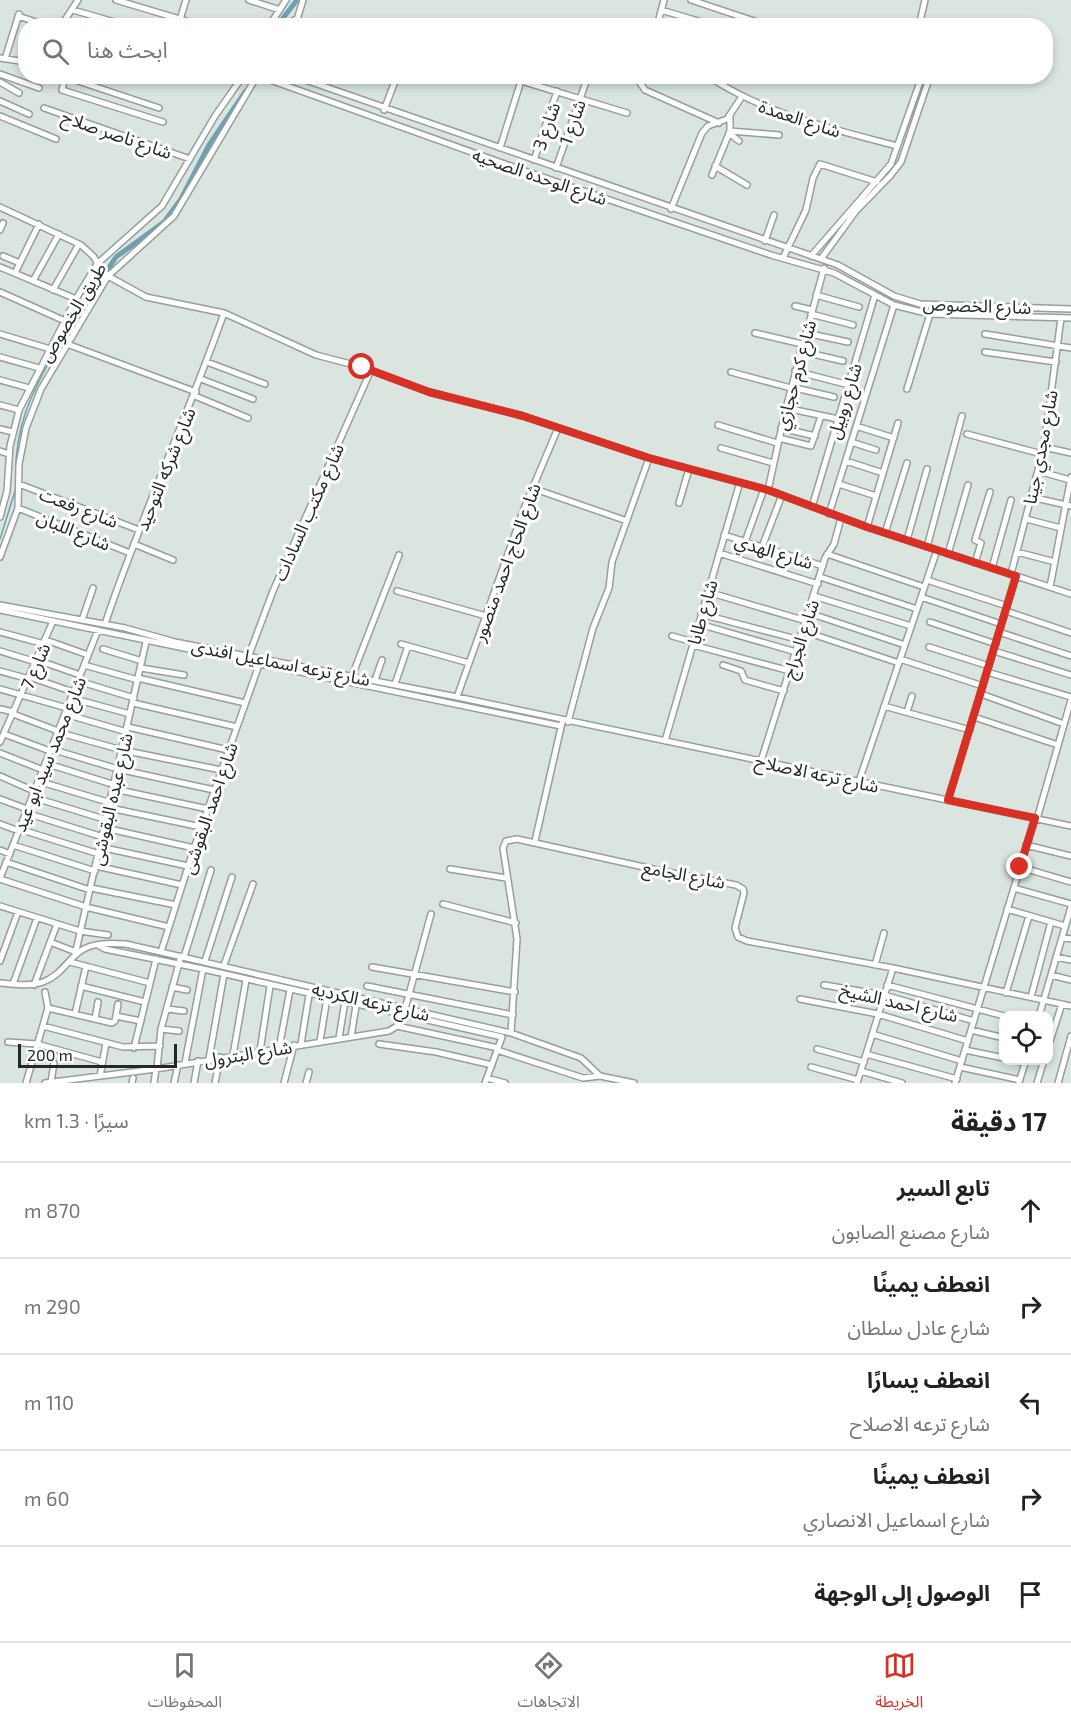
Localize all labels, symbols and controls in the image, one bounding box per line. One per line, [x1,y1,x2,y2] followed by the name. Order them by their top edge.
[18,18,1053,84] search box
[39,35,72,68] icon: search
[87,36,168,62] text: ابحث هنا
[755,94,844,145] street label: شارع العمدة
[554,97,594,149] street label: شارع 1
[528,99,568,154] street label: شارع 3
[58,105,175,167] street label: شارع ناصر صلاح
[468,143,610,213] street label: شارع الوحده الصحيه
[34,258,111,366] street label: طريق الخصوص
[922,292,1032,322] street label: شارع الخصوص
[770,317,824,434] street label: شارع كرم حجازي
[348,353,374,379] route start
[822,360,870,443] street label: شارع روبيل
[1018,388,1066,507] street label: شارع مجدي جينا
[130,404,203,535] street label: شارع شركه التوحيد
[268,440,352,586] street label: شارع مكتب السادات
[467,480,549,647] street label: شارع الحاج احمد منصور
[35,482,121,536] street label: شارع رفعت
[33,505,114,558] street label: شارع اللبان
[731,529,816,577] street label: شارع الهدي
[682,577,726,648] street label: شارع طابا
[777,597,827,683] street label: شارع الجراج
[189,634,372,694] street label: شارع ترعه اسماعيل افندى
[15,639,58,694] street label: شارع 7
[8,673,94,836] street label: شارع محمد سيد ابو عيد
[85,731,141,868] street label: شارع عبده البقوشى
[176,739,246,878] street label: شارع احمد البقوشى
[752,749,881,801] street label: شارع ترعه الاصلاح
[1006,853,1032,879] route end
[640,855,727,897] street label: شارع الجامع
[309,977,432,1029] street label: شارع ترعه الكرديه
[837,978,960,1030] street label: شارع احمد الشيخ
[999,1011,1053,1065] map controls
[999,1011,1053,1065] button: locate
[203,1035,294,1075] street label: شارع البترول
[18,1041,177,1068] scale bar
[27,1045,73,1064] text: 200 m
[951,1105,1047,1136] text: 17 دقيقة
[24,1108,129,1132] text: سيرًا · 1.3 km
[897,1174,990,1200] text: تابع السير
[1014,1194,1047,1227] icon: ahead
[24,1198,80,1222] text: 870 m
[832,1219,990,1243] text: شارع مصنع الصابون
[873,1270,990,1296] text: انعطف يمينًا
[1014,1290,1047,1323] icon: right
[24,1294,81,1318] text: 290 m
[847,1315,990,1339] text: شارع عادل سلطان
[867,1366,990,1392] text: انعطف يسارًا
[1014,1386,1047,1419] icon: left
[24,1390,74,1414] text: 110 m
[850,1411,990,1435] text: شارع ترعه الاصلاح
[873,1462,990,1488] text: انعطف يمينًا
[1014,1482,1047,1515] icon: right
[24,1486,70,1510] text: 60 m
[803,1507,990,1531] text: شارع اسماعيل الانصاري
[1014,1578,1047,1611] icon: arrive
[814,1579,990,1605] text: الوصول إلى الوجهة
[148,1649,222,1719] tab: المحفوظات
[517,1649,580,1719] tab: الاتجاهات
[875,1649,923,1719] tab: الخريطة

